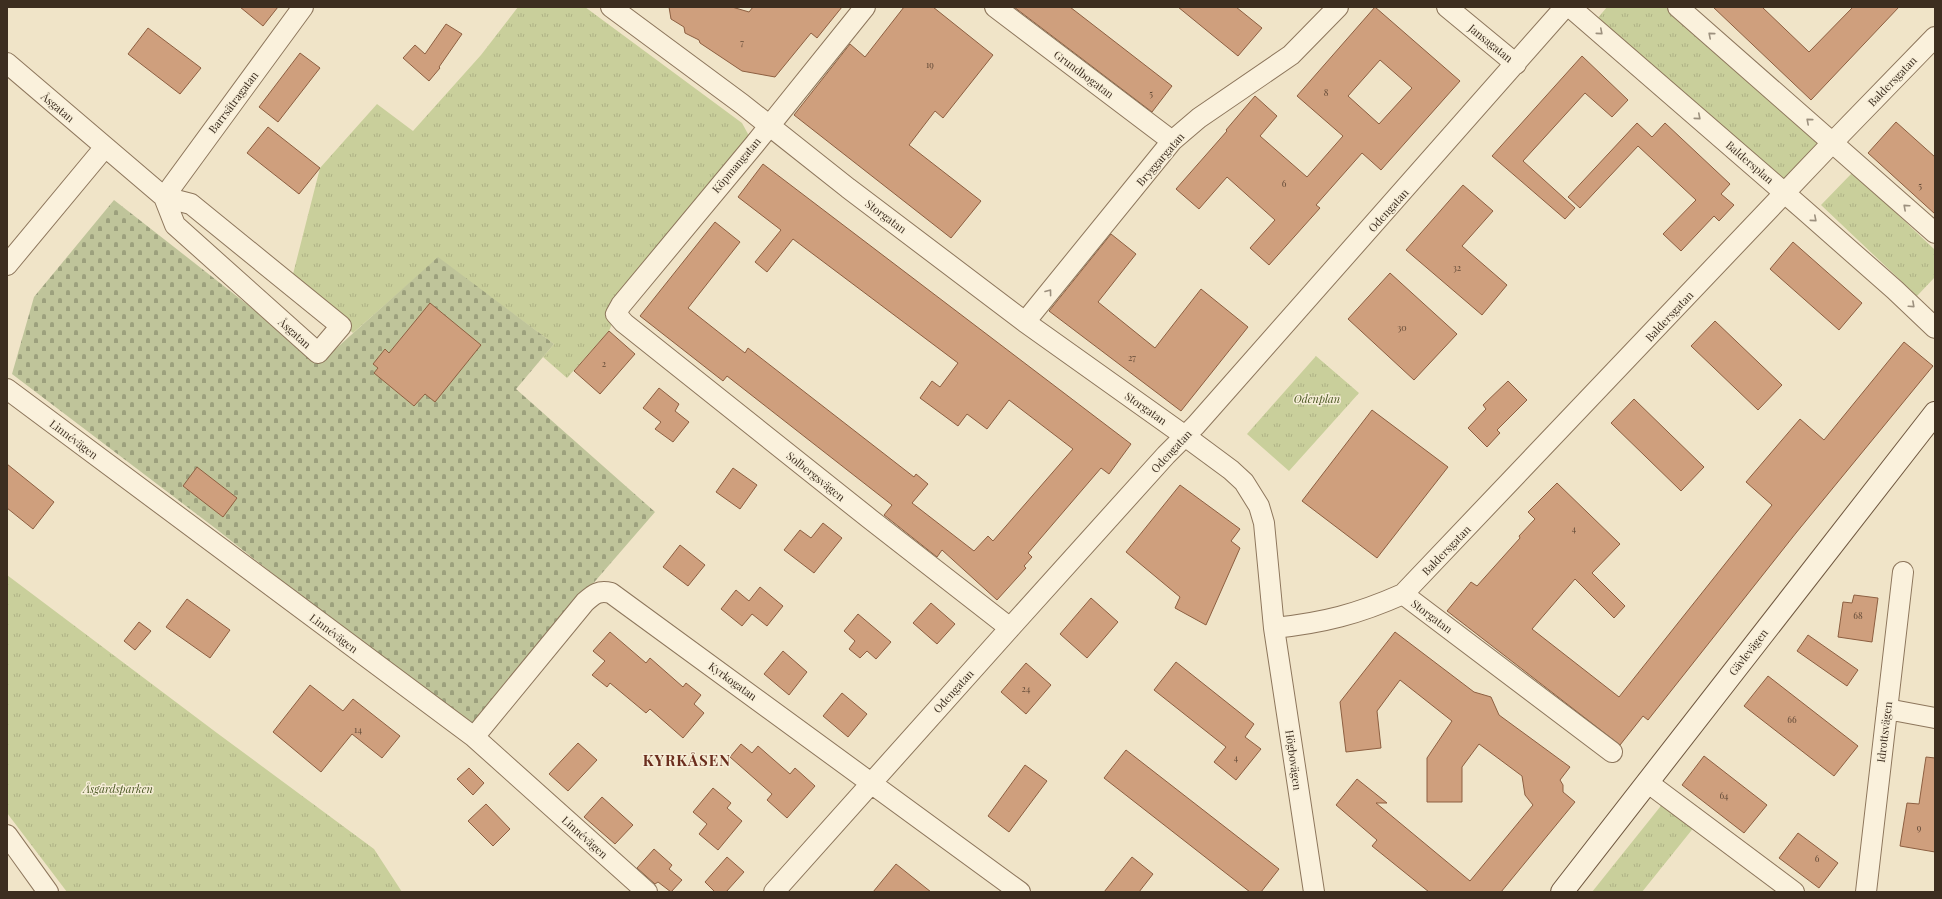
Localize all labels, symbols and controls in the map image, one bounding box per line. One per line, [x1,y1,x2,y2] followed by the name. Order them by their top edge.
[1465,20,1517,66] street label: Jansagatan
[1595,27,1603,35] one-way arrow
[1708,33,1715,40] one-way arrow
[740,36,744,48] house number: 7
[1051,47,1117,102] street label: Grundbogatan
[1864,52,1920,109] street label: Baldersgatan
[926,58,934,70] house number: 19
[205,68,261,136] street label: Barrsätragatan
[1324,86,1329,98] house number: 8
[1149,87,1153,99] house number: 5
[37,88,78,126] street label: Åsgatan
[1693,113,1701,120] one-way arrow
[1806,119,1813,126] one-way arrow
[1133,129,1188,189] street label: Bryggargatan
[708,134,764,196] street label: Köpmangatan
[1723,137,1777,187] street label: Baldersplan
[1282,177,1287,189] house number: 6
[1918,179,1922,191] house number: 5
[1364,185,1412,235] street label: Odengatan
[862,196,910,237] street label: Storgatan
[1903,204,1911,212] one-way arrow
[1810,214,1817,221] one-way arrow
[1453,261,1461,273] house number: 32
[1642,287,1697,345] street label: Baldersgatan
[1045,289,1052,296] one-way arrow
[1907,301,1914,308] one-way arrow
[275,314,315,352] street label: Åsgatan
[1397,321,1407,333] house number: 30
[1128,351,1136,363] house number: 27
[602,357,606,369] house number: 2
[1122,388,1170,428] street label: Storgatan
[1294,391,1340,406] park label: Odenplan
[47,416,102,462] street label: Linnévägen
[1147,426,1195,476] street label: Odengatan
[784,448,849,504] street label: Solbergsvägen
[1418,521,1474,578] street label: Baldersgatan
[1572,522,1577,534] house number: 4
[1408,596,1456,637] street label: Storgatan
[1853,609,1863,621] house number: 68
[307,610,362,656] street label: Linnévägen
[1725,625,1771,678] street label: Gävlevägen
[706,658,761,704] street label: Kyrkogatan
[929,666,977,716] street label: Odengatan
[1022,682,1031,694] house number: 24
[1873,700,1895,763] street label: Idrottsvägen
[1787,713,1797,725] house number: 66
[354,723,362,735] house number: 14
[1282,729,1306,792] street label: Högbovägen
[643,750,731,770] district label: KYRKÅSEN
[1234,751,1239,763] house number: 4
[82,781,153,796] park label: Åsgårdsparken
[1719,789,1729,801] house number: 64
[559,812,612,862] street label: Linnévägen
[1917,821,1922,833] house number: 9
[1815,852,1820,864] house number: 6

